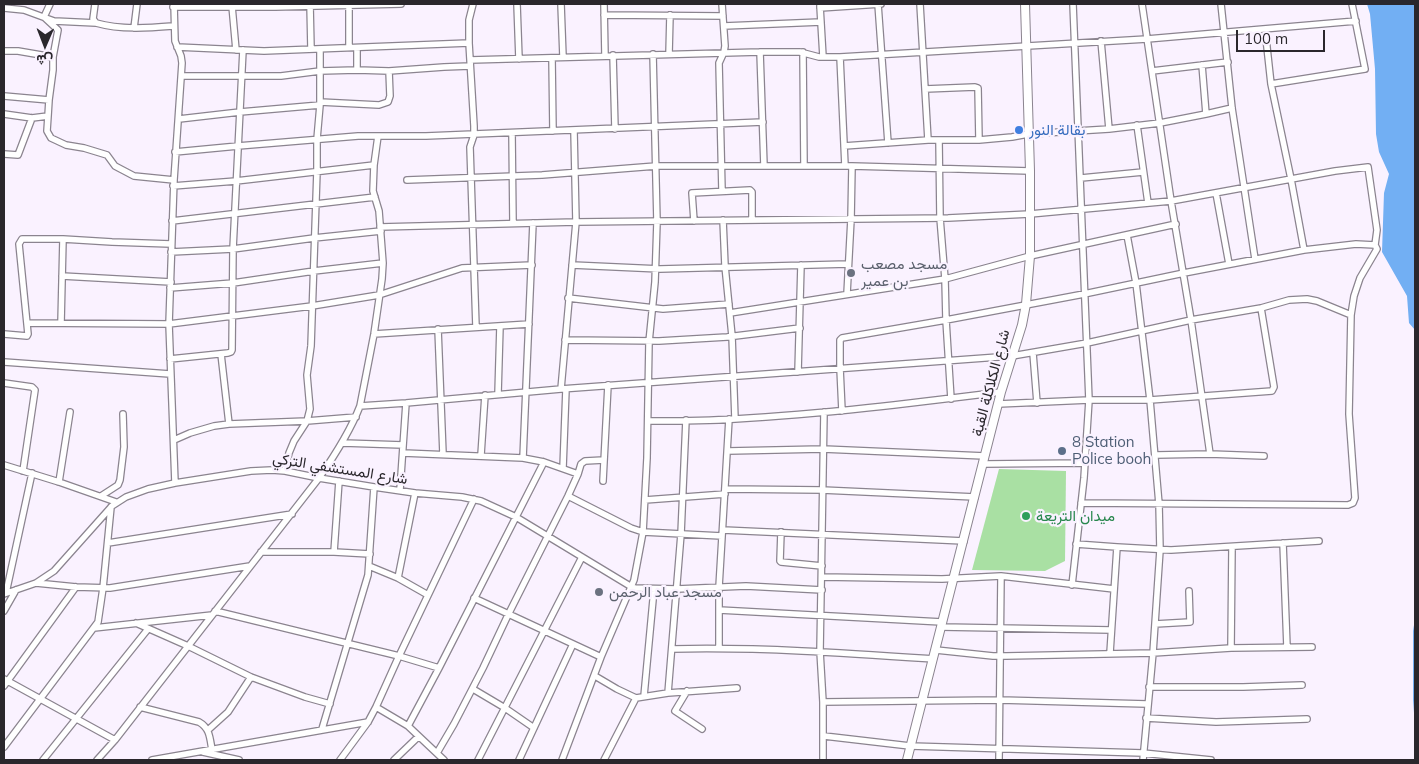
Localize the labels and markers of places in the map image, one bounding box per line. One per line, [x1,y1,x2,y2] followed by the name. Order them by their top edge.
[1029,121,1085,139] place label: بقالة النور
[1013,124,1025,136] marker: بقالة النور
[861,255,947,290] place label: مسجد مصعب بن عمير
[845,267,857,279] marker: مسجد مصعب بن عمير
[1072,433,1151,468] place label: 8 Station Police booh
[1056,445,1068,457] marker: 8 Station Police booh
[1036,507,1115,525] place label: ميدان التريعة
[1020,510,1032,522] marker: ميدان التريعة
[609,583,722,601] place label: مسجد عباد الرحمن
[593,586,605,598] marker: مسجد عباد الرحمن

